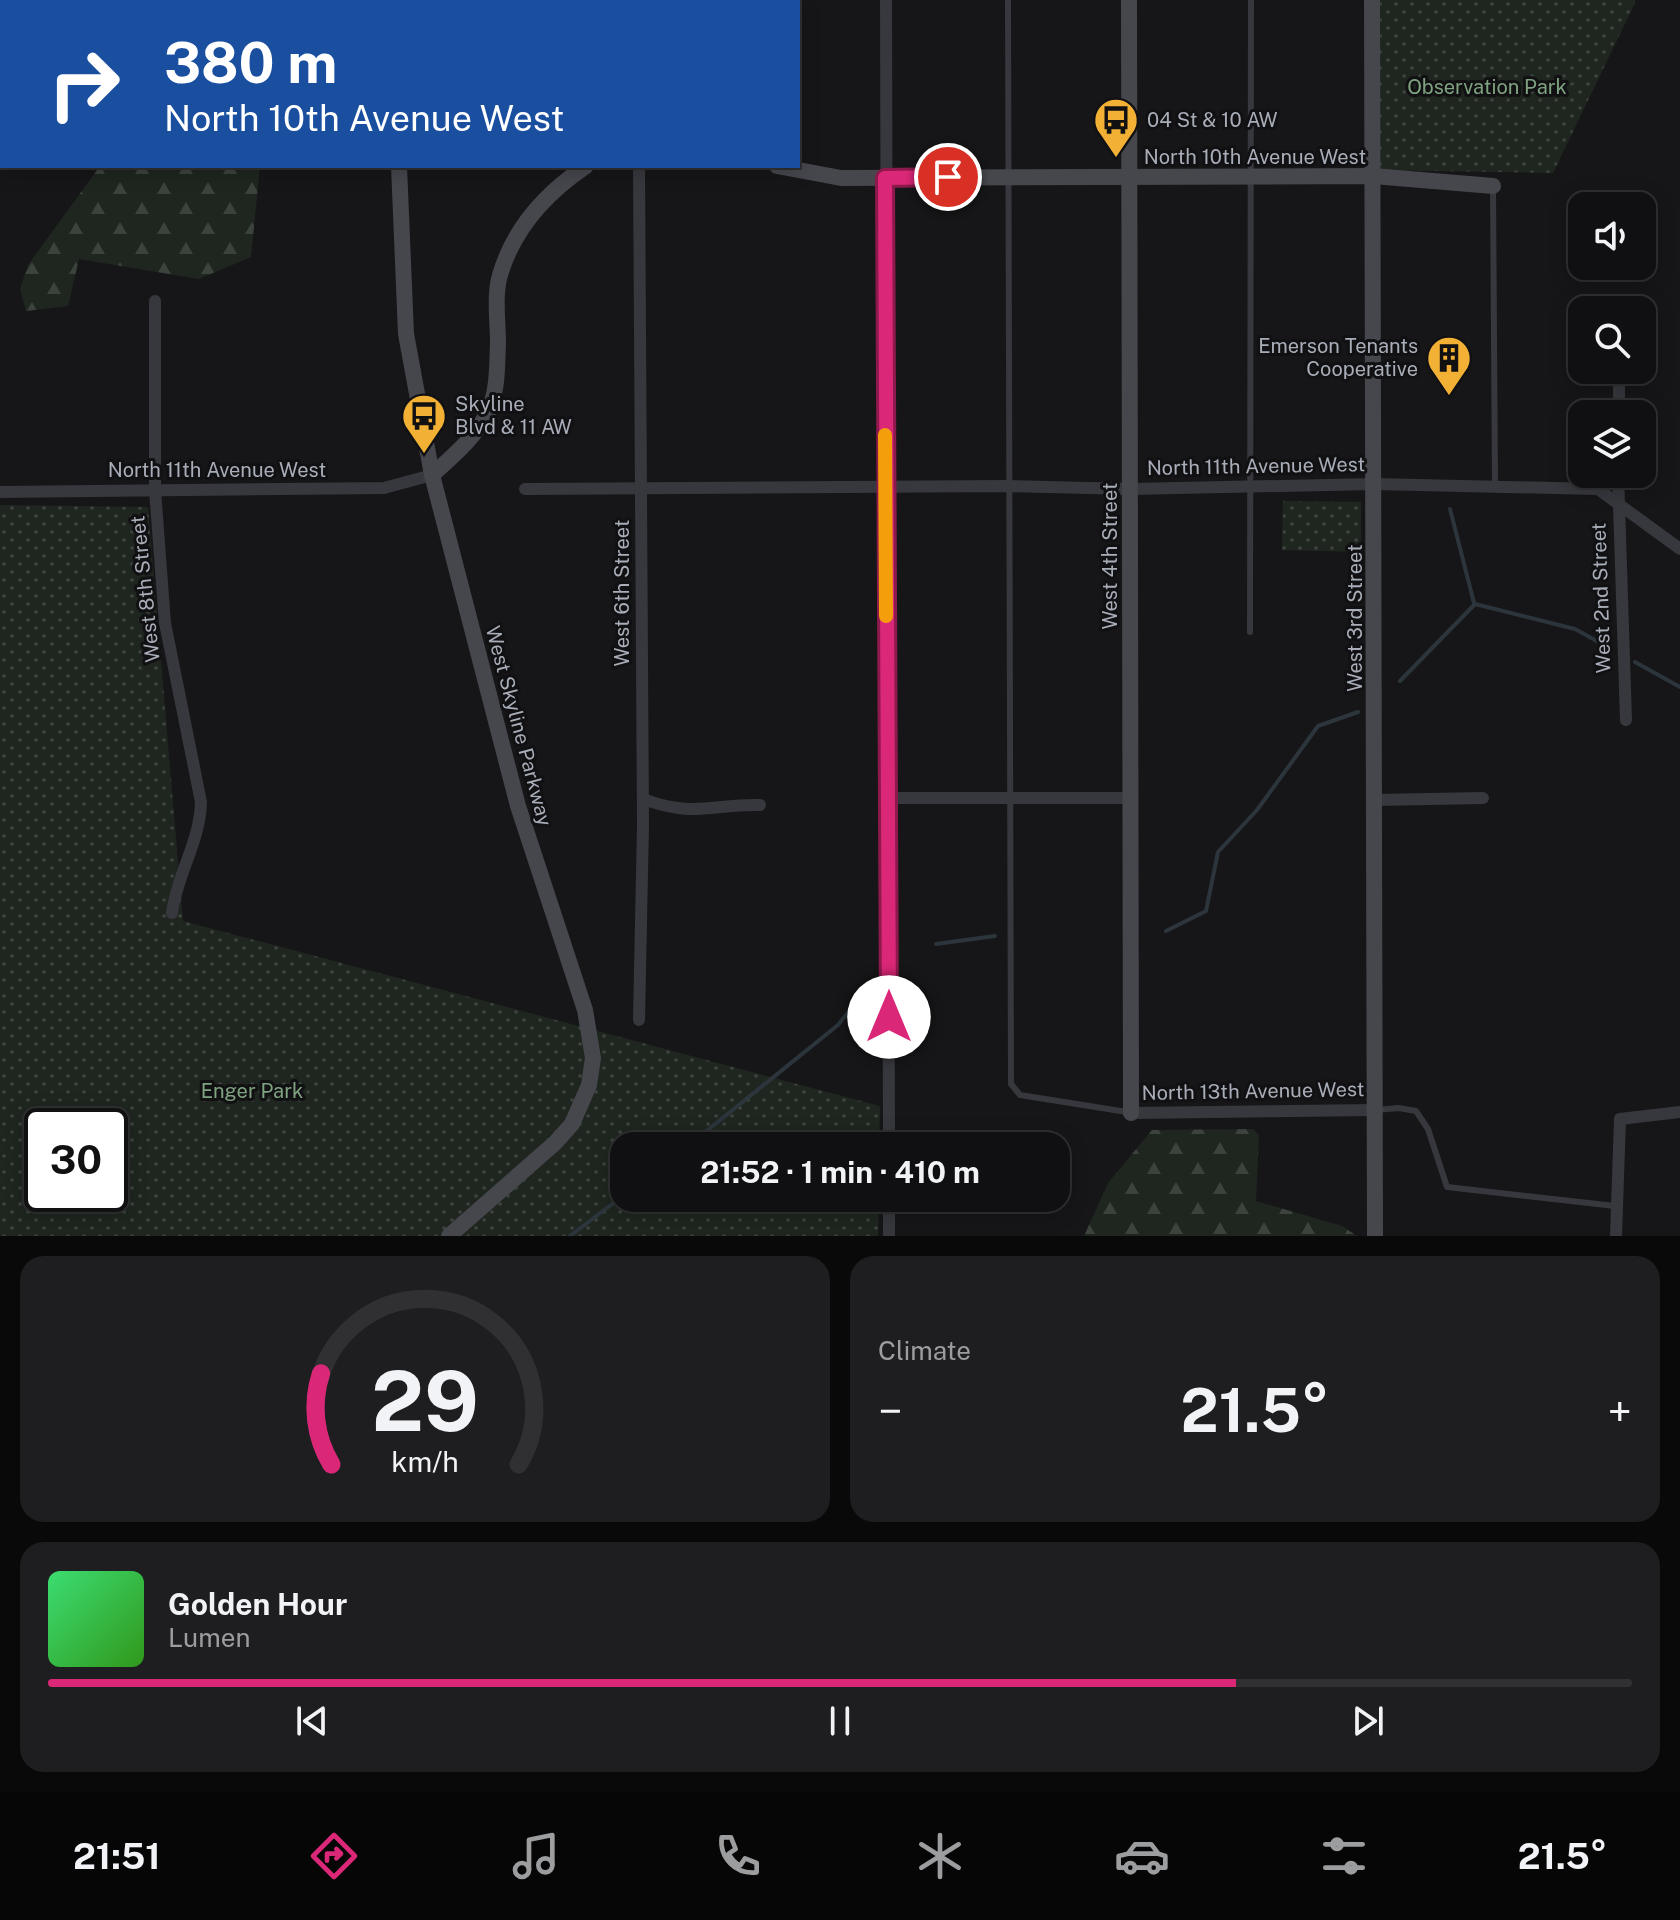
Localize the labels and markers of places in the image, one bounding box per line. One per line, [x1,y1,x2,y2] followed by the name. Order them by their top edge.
[1092,96,1140,159] bus stop icon: 04 St & 10 AW
[1147,108,1278,132] place label: 04 St & 10 AW
[914,143,982,211] pin
[1258,334,1418,381] place label: Emerson Tenants Cooperative
[1425,334,1473,397] building icon: Emerson Tenants Cooperative
[400,392,448,455] bus stop icon: Skyline Blvd & 11 AW
[455,392,572,439] place label: Skyline Blvd & 11 AW

